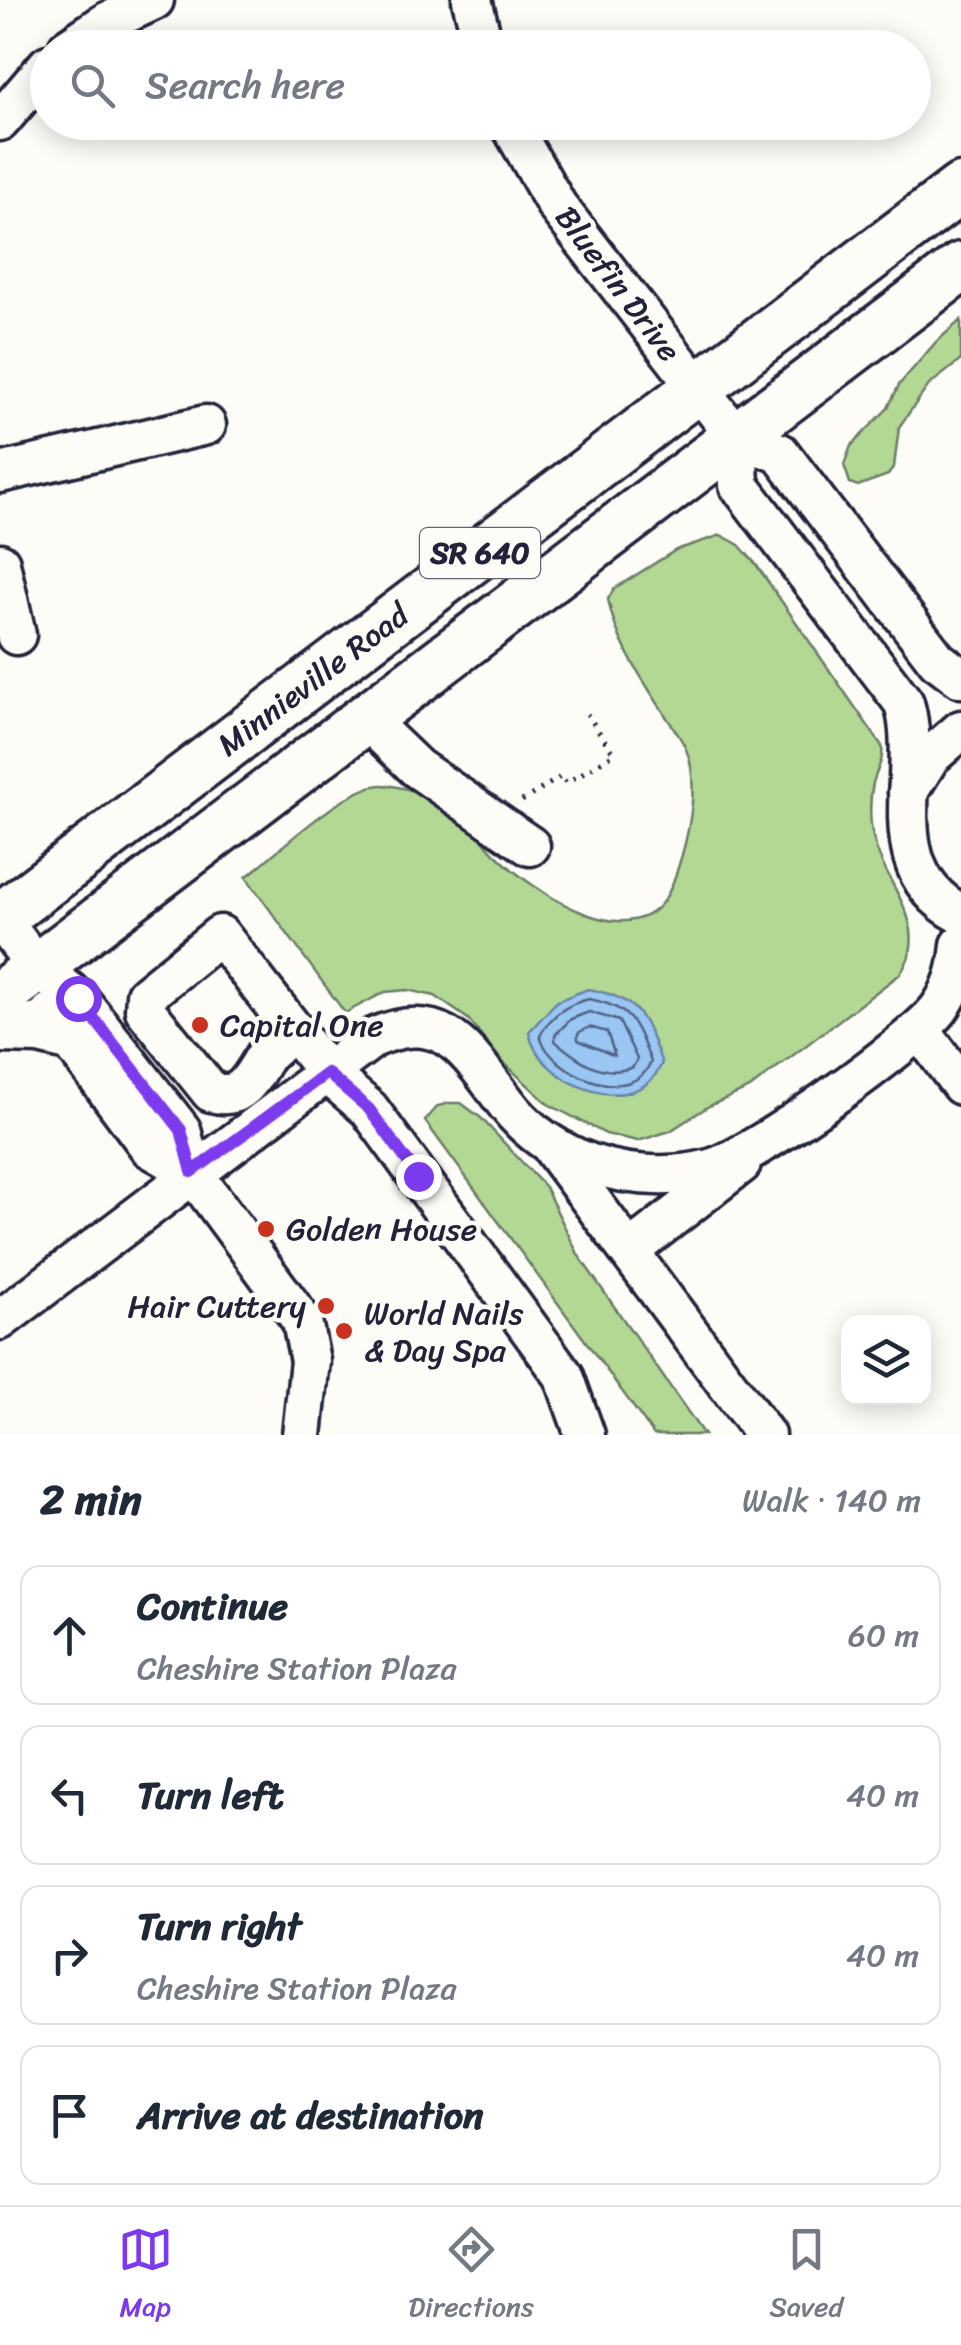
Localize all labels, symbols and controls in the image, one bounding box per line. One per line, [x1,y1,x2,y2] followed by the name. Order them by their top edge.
[30,30,931,140] search box
[145,52,345,119] text: Search here
[65,58,120,113] icon: search
[540,193,696,375] street label: Bluefin Drive
[420,528,540,578] road number: SR 640
[205,587,423,772] street label: Minnieville Road
[56,976,102,1022] route start
[220,997,384,1054] place label: Capital One
[189,1014,211,1036] marker: Capital One
[396,1154,442,1200] route end
[286,1201,477,1258] place label: Golden House
[255,1218,277,1240] marker: Golden House
[128,1278,307,1335] place label: Hair Cuttery
[364,1285,524,1379] place label: World Nails & Day Spa
[315,1295,337,1317] marker: Hair Cuttery
[841,1315,931,1405] map controls
[841,1315,931,1405] button: layers
[333,1320,355,1342] marker: World Nails & Day Spa
[40,1463,142,1537] text: 2 min
[742,1472,921,1529] text: Walk · 140 m
[137,1573,288,1640] text: Continue
[848,1607,919,1664] text: 60 m
[42,1608,97,1663] icon: ahead
[137,1640,457,1697] text: Cheshire Station Plaza
[137,1762,283,1829] text: Turn left
[846,1767,919,1824] text: 40 m
[42,1768,97,1823] icon: left
[137,1893,302,1960] text: Turn right
[846,1927,919,1984] text: 40 m
[42,1928,97,1983] icon: right
[137,1960,457,2017] text: Cheshire Station Plaza
[137,2082,484,2149] text: Arrive at destination
[42,2088,97,2143] icon: arrive
[118,2222,173,2331] tab: Map
[408,2222,534,2331] tab: Directions
[769,2222,843,2331] tab: Saved

